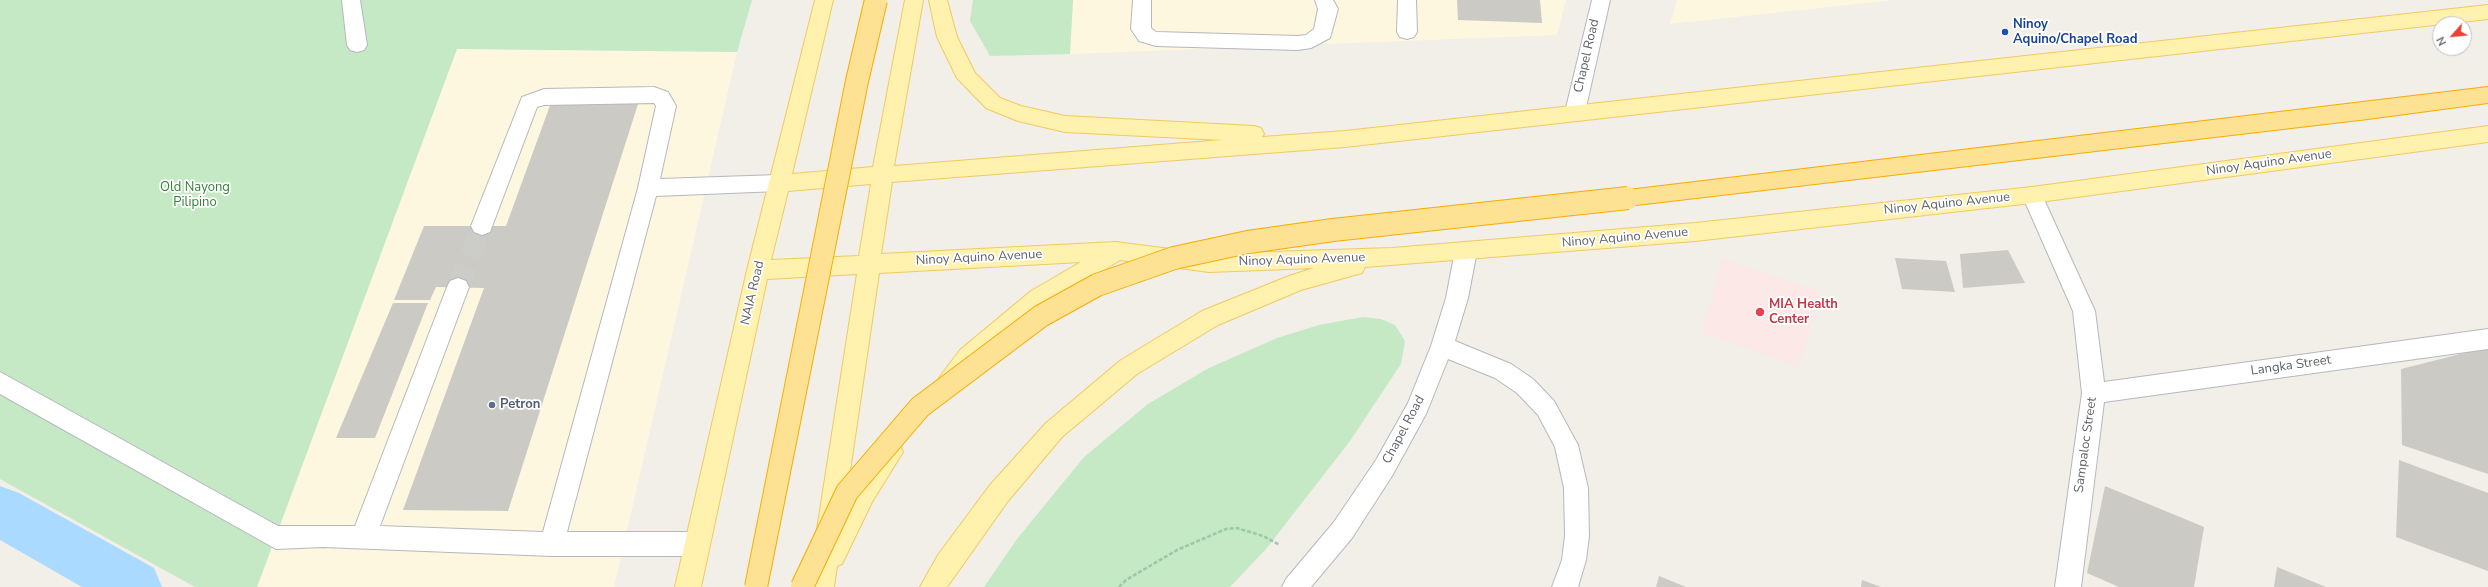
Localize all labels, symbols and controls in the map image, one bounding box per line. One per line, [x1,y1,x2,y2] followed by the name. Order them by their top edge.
[2432,16,2472,56] north arrow
[2013,17,2137,48] place label: Ninoy Aquino/Chapel Road
[1571,18,1603,94] street label: Chapel Road
[2000,27,2010,37] marker: Ninoy Aquino/Chapel Road
[2433,34,2450,48] text: N
[2205,146,2333,180] street label: Ninoy Aquino Avenue
[160,180,230,211] park label: Old Nayong Pilipino
[1883,190,2011,218] street label: Ninoy Aquino Avenue
[1561,225,1689,251] street label: Ninoy Aquino Avenue
[915,247,1043,269] street label: Ninoy Aquino Avenue
[1238,250,1366,270] street label: Ninoy Aquino Avenue
[738,259,768,327] street label: NAIA Road
[1769,297,1838,328] place label: MIA Health Center
[1754,306,1766,318] marker: MIA Health Center
[2250,353,2332,379] street label: Langka Street
[1380,393,1428,467] street label: Chapel Road
[2072,396,2100,494] street label: Sampaloc Street
[500,397,540,413] place label: Petron
[487,400,497,410] marker: Petron

